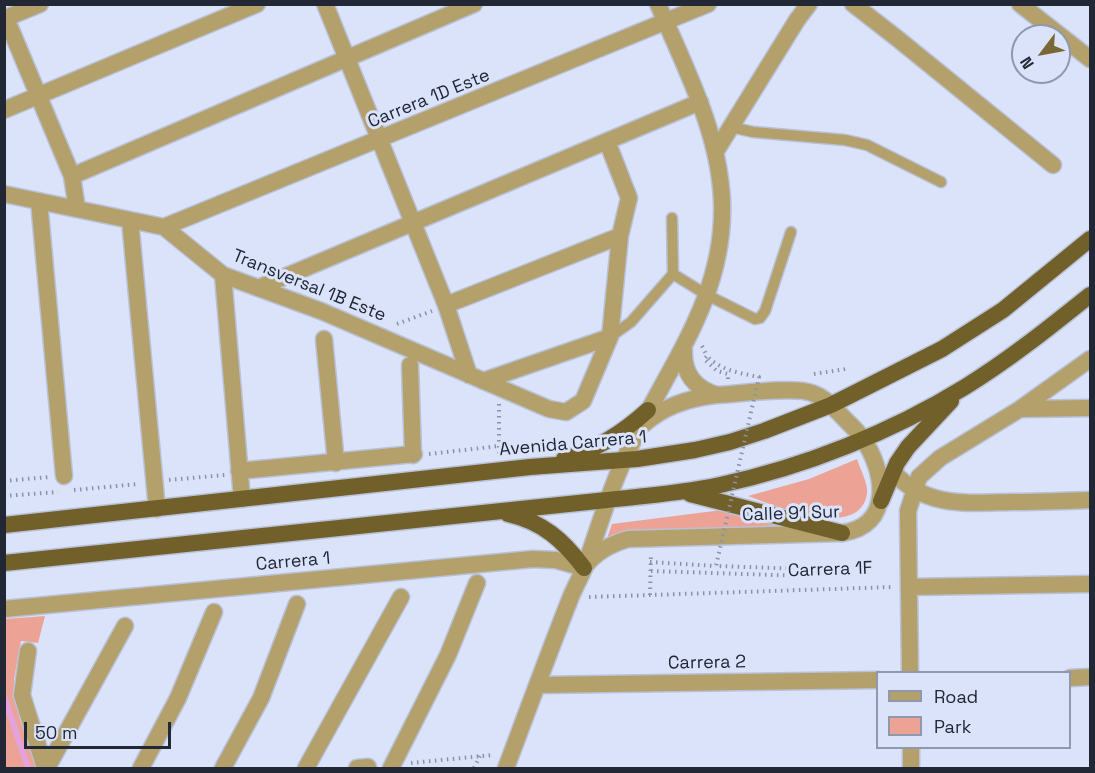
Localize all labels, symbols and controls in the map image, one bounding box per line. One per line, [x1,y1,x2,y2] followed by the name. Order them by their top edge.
[1011,24,1071,84] north arrow
[1015,53,1039,73] text: N
[365,65,493,133] street label: Carrera 1D Este
[229,245,389,327] street label: Transversal 1B Este
[498,427,648,461] street label: Avenida Carrera 1
[742,501,840,527] street label: Calle 91 Sur
[255,548,331,576] street label: Carrera 1
[787,558,873,582] street label: Carrera 1F
[668,652,746,674] street label: Carrera 2
[876,671,1071,749] legend
[934,685,978,708] text: Road
[27,710,174,748] scale bar
[934,715,971,738] text: Park
[35,721,77,744] text: 50 m

